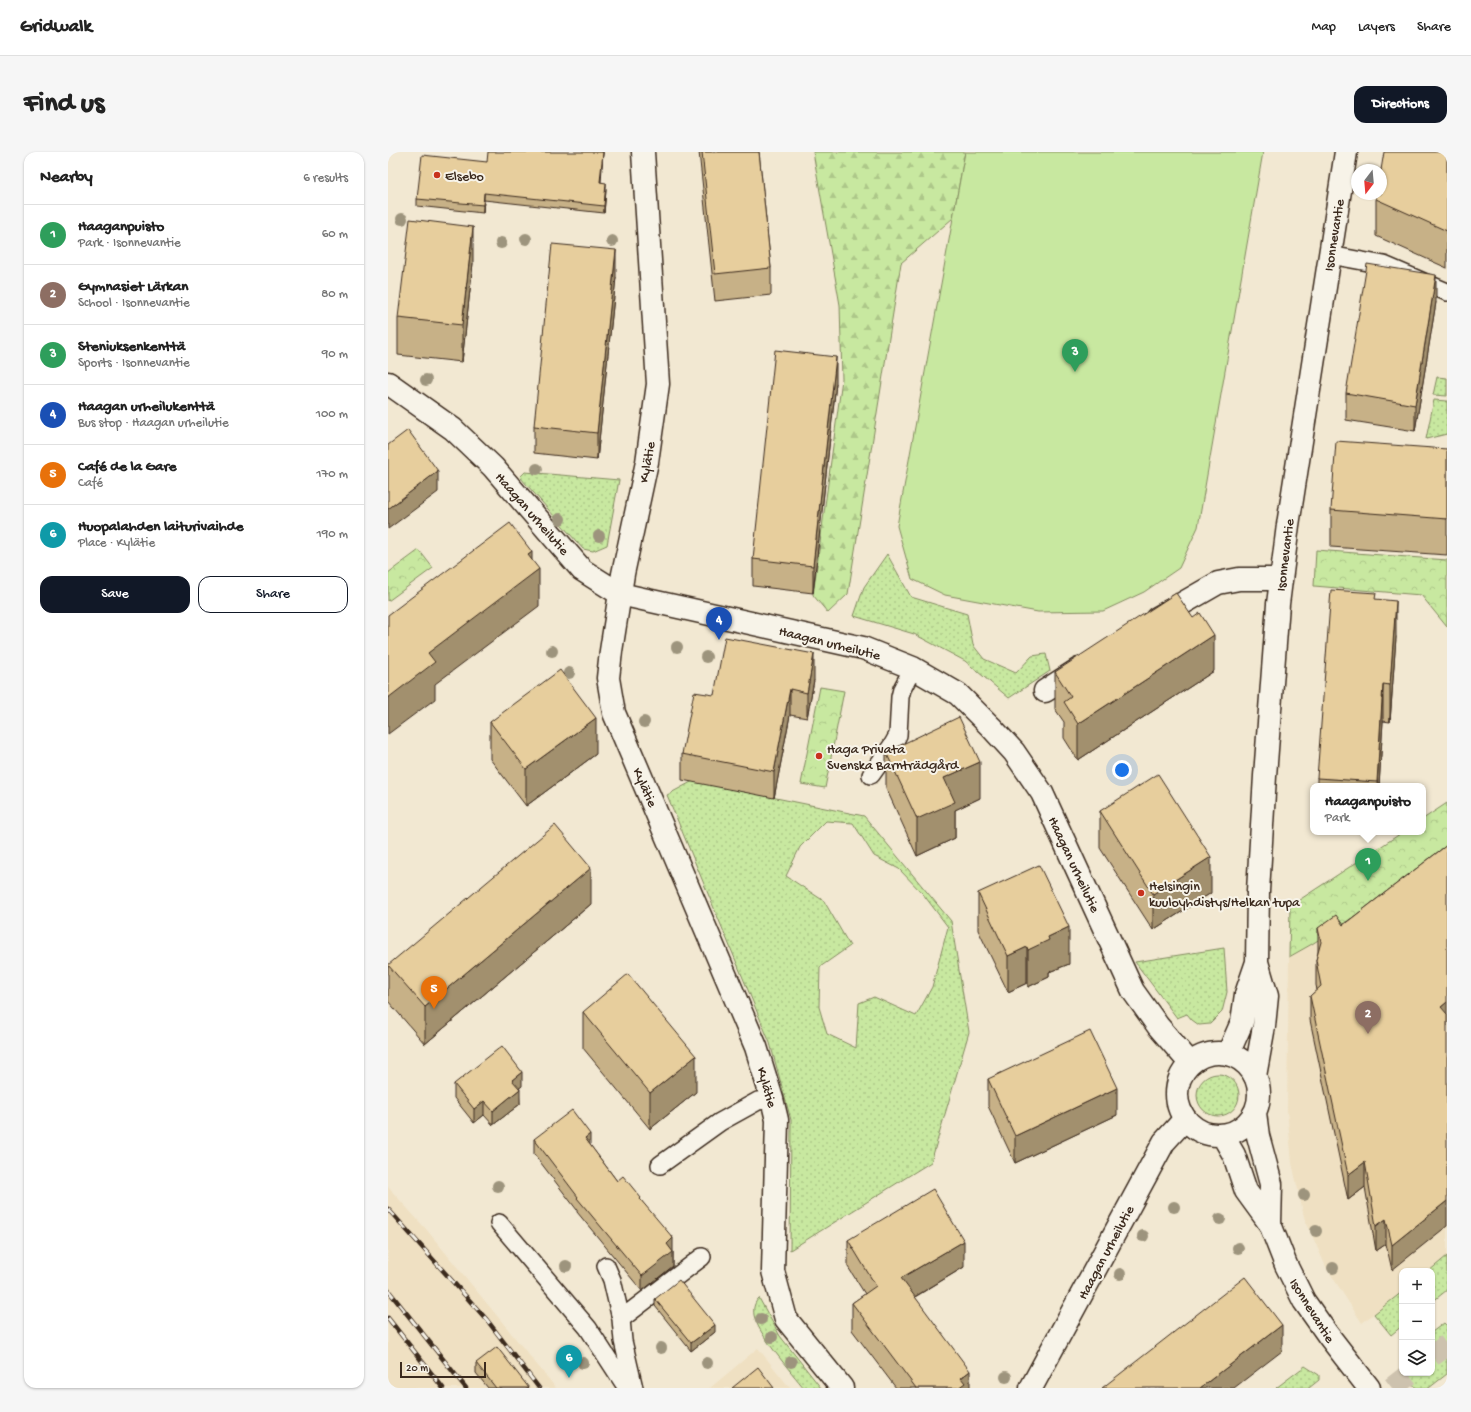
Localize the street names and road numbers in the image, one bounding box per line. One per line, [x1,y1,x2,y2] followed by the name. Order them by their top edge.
[1321,197,1350,273] street label: Isonnevantie
[636,440,661,484] street label: Kylätie
[491,470,572,560] street label: Haagan urheilutie
[1274,517,1299,593] street label: Isonnevantie
[777,624,883,665] street label: Haagan urheilutie
[628,766,660,811] street label: Kylätie
[1043,814,1103,917] street label: Haagan urheilutie
[752,1065,780,1111] street label: Kylätie
[1075,1203,1140,1303] street label: Haagan urheilutie
[1284,1276,1338,1347] street label: Isonnevantie

